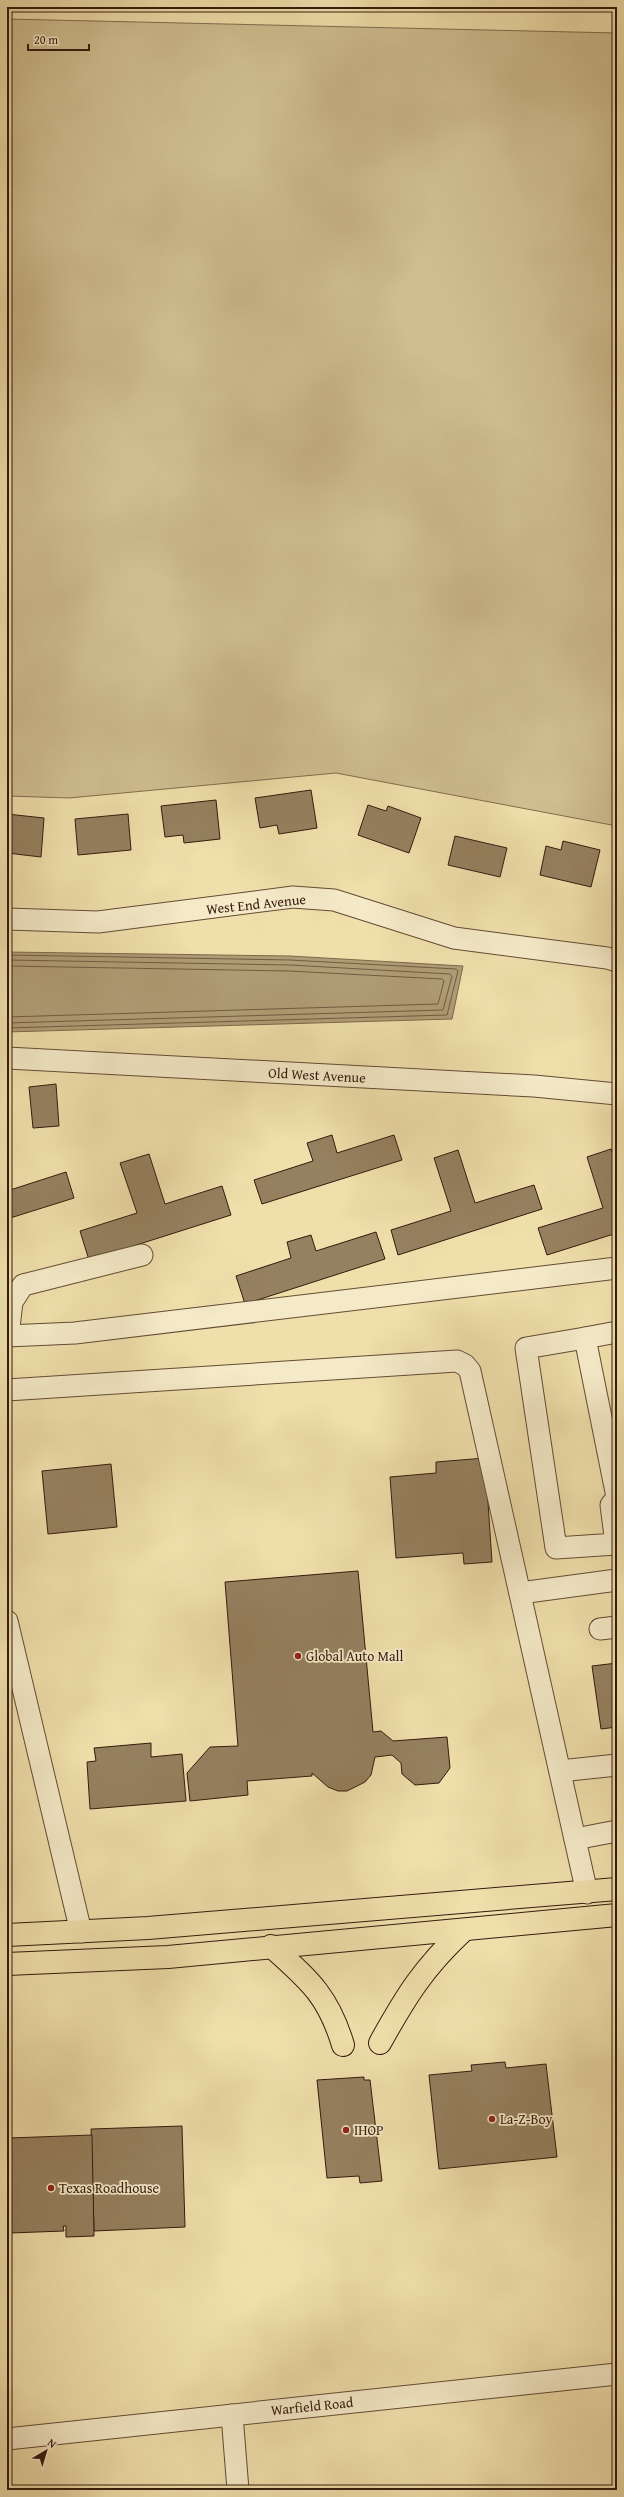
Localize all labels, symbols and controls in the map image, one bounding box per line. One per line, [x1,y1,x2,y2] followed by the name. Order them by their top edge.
[28,26,89,52] scale bar
[34,31,58,48] text: 20 m
[205,889,307,919] street label: West End Avenue
[268,1062,367,1088] street label: Old West Avenue
[306,1646,403,1666] place label: Global Auto Mall
[293,1651,303,1661] marker: Global Auto Mall
[500,2109,553,2129] place label: La-Z-Boy
[487,2114,497,2124] marker: La-Z-Boy
[354,2120,384,2140] place label: IHOP
[341,2125,351,2135] marker: IHOP
[59,2178,159,2198] place label: Texas Roadhouse
[46,2183,56,2193] marker: Texas Roadhouse
[270,2392,355,2420] street label: Warfield Road
[26,2431,66,2471] north arrow
[44,2435,60,2452] text: N

